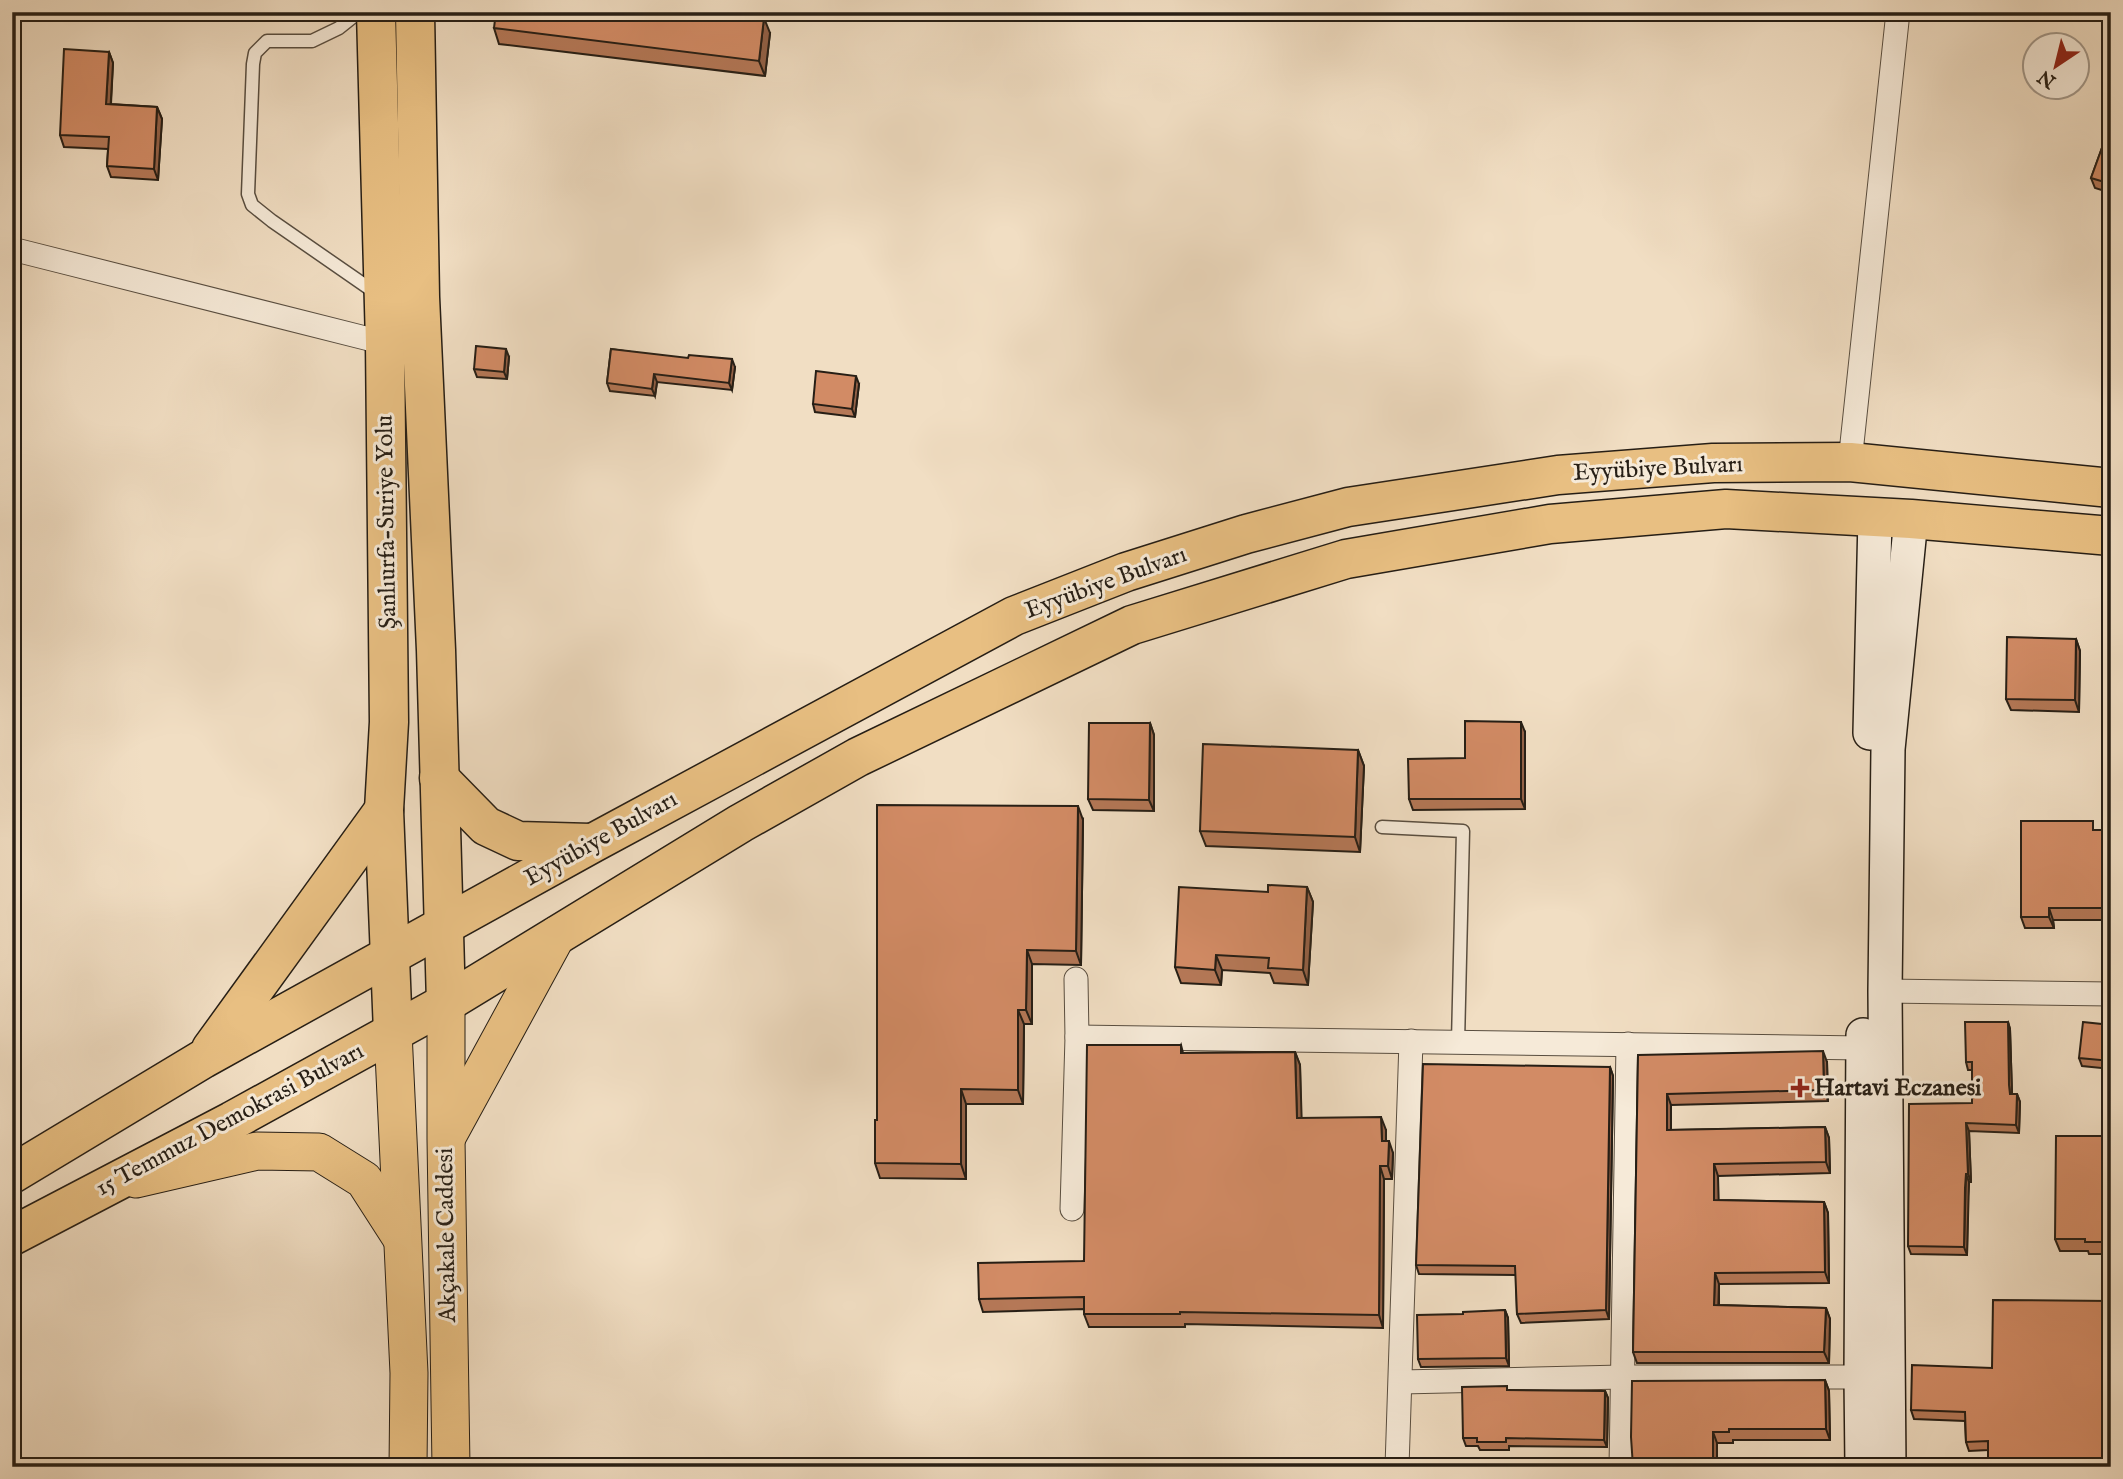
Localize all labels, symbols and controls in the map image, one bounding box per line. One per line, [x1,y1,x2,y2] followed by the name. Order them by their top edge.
[2022,32,2092,102] north arrow
[2033,63,2062,93] text: N
[370,415,404,629] street label: Şanlıurfa-Suriye Yolu
[1572,449,1744,489] street label: Eyyübiye Bulvarı
[1021,539,1191,627] street label: Eyyübiye Bulvarı
[519,784,683,894] street label: Eyyübiye Bulvarı
[91,1036,369,1204] street label: 15 Temmuz Demokrasi Bulvarı
[1814,1073,1982,1104] place label: Hartavi Eczanesi
[1792,1080,1808,1096] marker: Hartavi Eczanesi
[430,1147,464,1324] street label: Akçakale Caddesi

